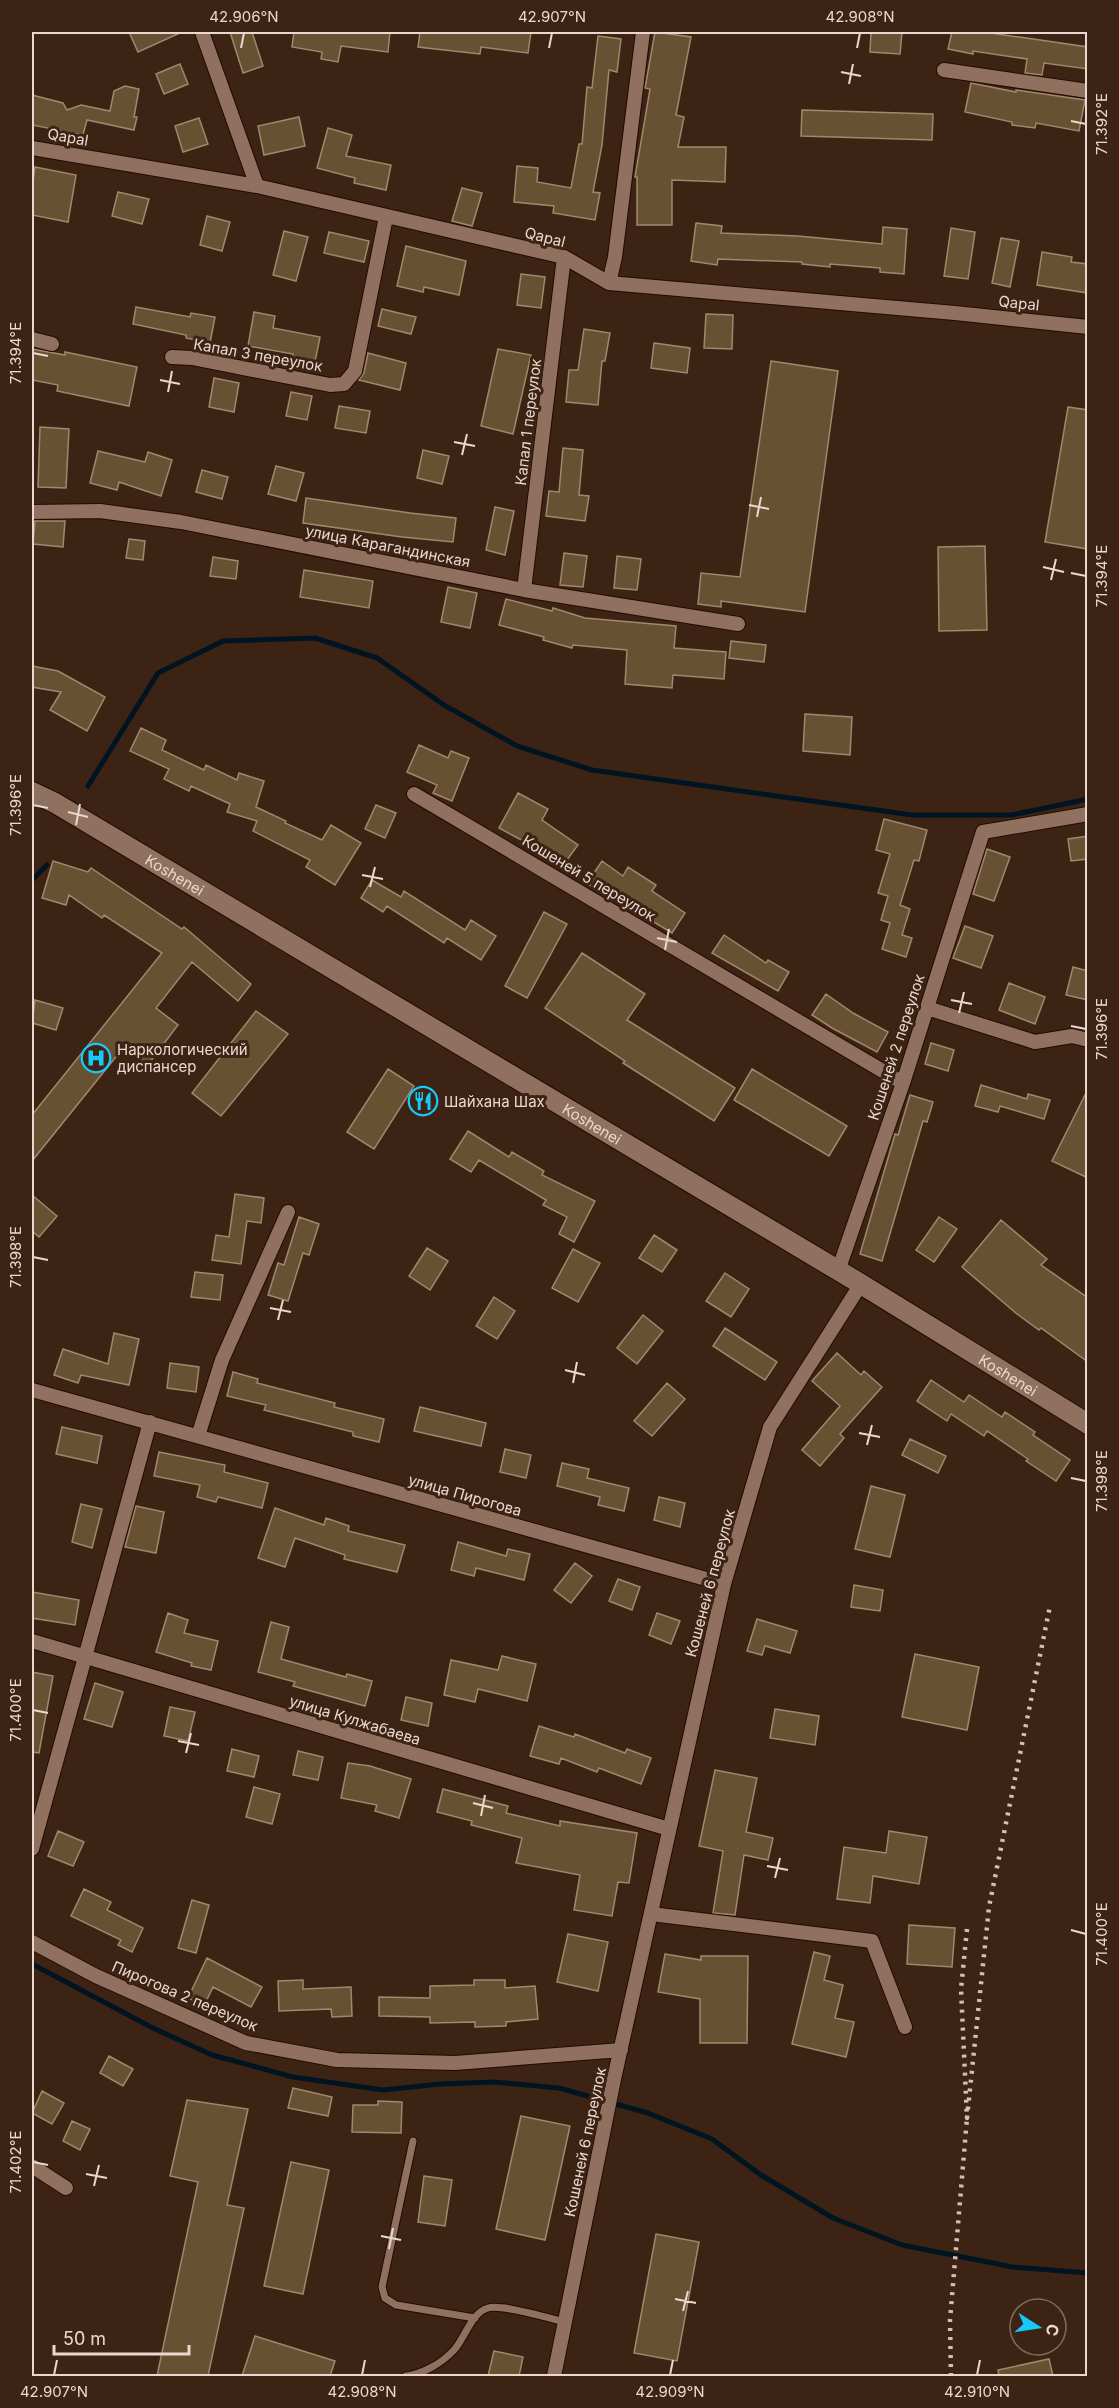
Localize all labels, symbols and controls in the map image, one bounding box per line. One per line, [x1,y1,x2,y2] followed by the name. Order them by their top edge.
[209,7,279,26] text: 42.906°N
[518,7,586,26] text: 42.907°N
[825,7,895,26] text: 42.908°N
[1092,93,1111,155] text: 71.392°E
[46,124,90,150] street label: Qapal
[523,223,567,251] street label: Qapal
[997,291,1041,315] street label: Qapal
[6,322,25,384] text: 71.394°E
[192,334,324,376] street label: Капал 3 переулок
[511,358,545,486] street label: Капал 1 переулок
[304,521,472,571] street label: улица Карагандинская
[1092,545,1111,607] text: 71.394°E
[6,774,25,836] text: 71.396°E
[519,831,659,925] street label: Кошеней 5 переулок
[142,850,208,899] street label: Koshenei
[863,972,929,1122] street label: Кошеней 2 переулок
[1092,998,1111,1060] text: 71.396°E
[117,1040,248,1076] place label: Наркологический диспансер
[80,1042,112,1074] hospital icon: Наркологический диспансер
[407,1085,439,1117] restaurant icon: Шайхана Шах
[444,1092,545,1111] place label: Шайхана Шах
[559,1099,625,1148] street label: Koshenei
[6,1226,25,1288] text: 71.398°E
[975,1350,1041,1400] street label: Koshenei
[1092,1450,1111,1512] text: 71.398°E
[406,1470,524,1520] street label: улица Пирогова
[681,1507,739,1659] street label: Кошеней 6 переулок
[6,1678,25,1742] text: 71.400°E
[287,1691,423,1749] street label: улица Кулжабаева
[1092,1902,1111,1966] text: 71.400°E
[109,1957,261,2035] street label: Пирогова 2 переулок
[560,2065,610,2219] street label: Кошеней 6 переулок
[6,2130,25,2194] text: 71.402°E
[1008,2297,1068,2357] north arrow
[54,2318,189,2356] scale bar
[1042,2322,1064,2338] text: С
[63,2328,106,2349] text: 50 m
[20,2382,88,2401] text: 42.907°N
[327,2382,397,2401] text: 42.908°N
[635,2382,705,2401] text: 42.909°N
[944,2382,1010,2401] text: 42.910°N

